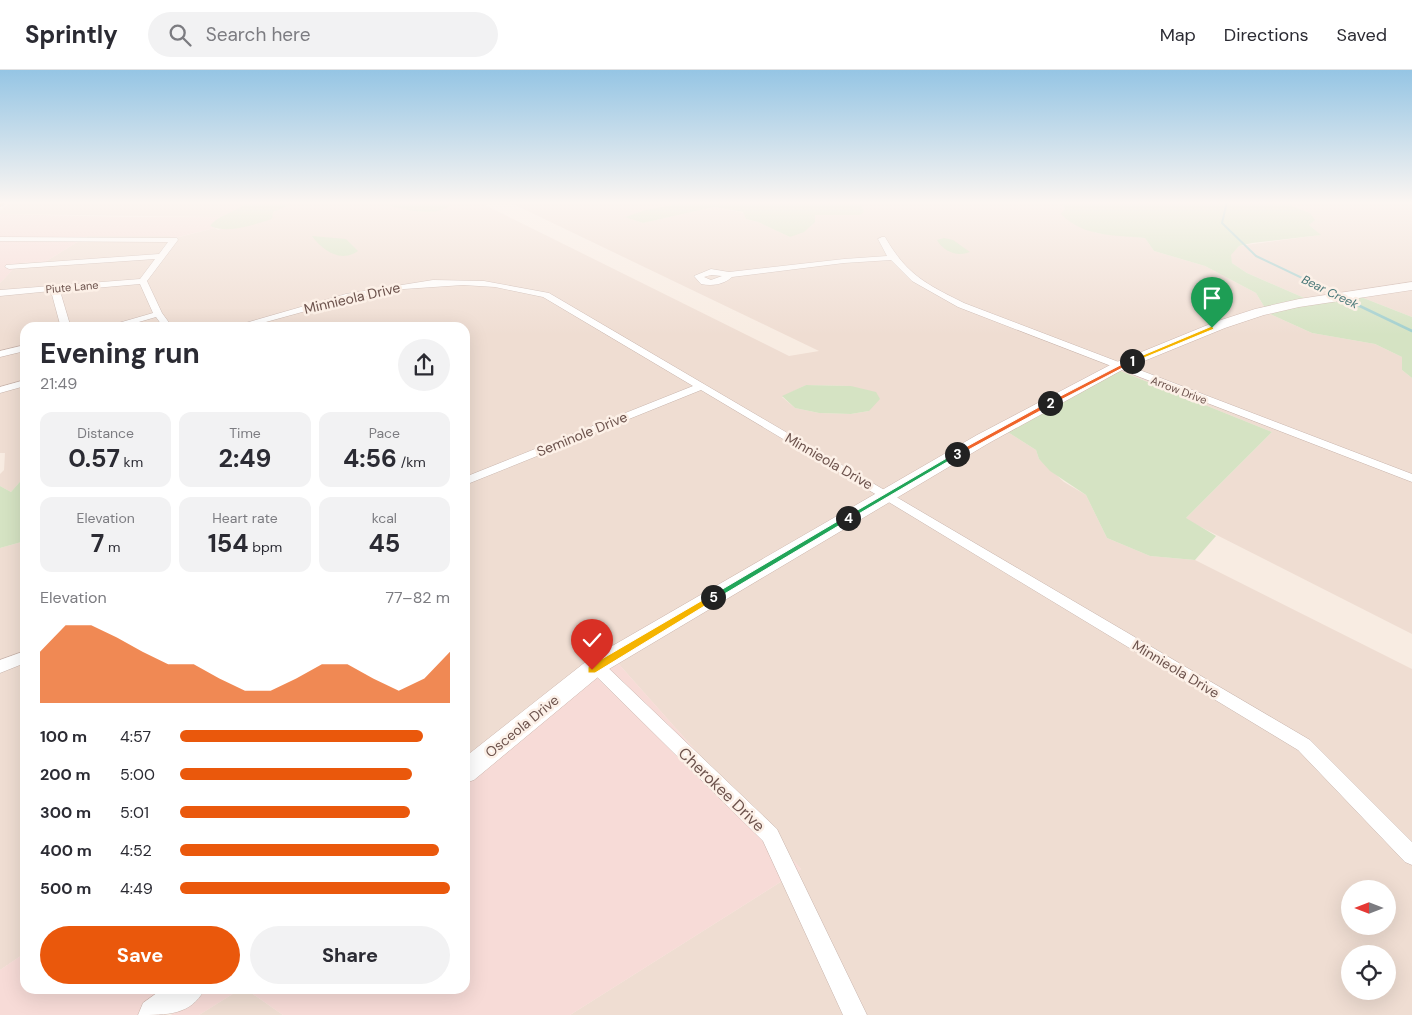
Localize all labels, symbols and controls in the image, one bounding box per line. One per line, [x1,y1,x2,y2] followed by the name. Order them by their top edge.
[148,12,498,57] search box
[25,19,118,50] text: Sprintly
[166,21,194,49] icon: search
[206,22,311,47] text: Search here
[1160,23,1196,47] text: Map
[1224,23,1309,47] text: Directions
[1337,23,1387,47] text: Saved
[1299,271,1362,313] water label: Bear Creek
[1191,277,1233,328] pin
[45,278,99,296] street label: Piute Lane
[302,278,402,318] street label: Minnieola Drive
[1198,284,1226,312] icon: arrive
[40,335,200,372] text: Evening run
[398,339,450,391] button: share
[1120,348,1144,374] pin: 1
[1130,352,1135,370] text: 1
[40,373,77,394] text: 21:49
[1149,373,1209,407] street label: Arrow Drive
[1038,390,1062,416] pin: 2
[1046,394,1055,412] text: 2
[534,408,630,460] street label: Seminole Drive
[77,424,134,442] text: Distance
[229,424,261,442] text: Time
[369,424,400,442] text: Pace
[782,429,876,493] street label: Minnieola Drive
[68,442,120,475] text: 0.57
[219,442,271,475] text: 2:49
[343,442,397,475] text: 4:56
[944,442,970,466] pin: 3
[953,445,962,463] text: 3
[120,453,143,471] text: km
[397,453,426,471] text: /km
[836,506,860,530] pin: 4
[76,509,135,527] text: Elevation
[212,509,278,527] text: Heart rate
[372,509,397,527] text: kcal
[844,509,853,527] text: 4
[91,527,104,560] text: 7
[208,527,249,560] text: 154
[368,527,400,560] text: 45
[104,538,120,556] text: m
[249,538,282,556] text: bpm
[700,584,726,610] pin: 5
[40,587,107,608] text: Elevation
[386,587,450,608] text: 77–82 m
[709,588,718,606] text: 5
[571,619,613,670] pin
[578,626,606,654] icon: check
[1129,636,1223,702] street label: Minnieola Drive
[481,691,563,761] street label: Osceola Drive
[40,726,87,747] text: 100 m
[120,726,151,747] text: 4:57
[674,743,769,836] street label: Cherokee Drive
[40,764,91,785] text: 200 m
[120,764,155,785] text: 5:00
[40,802,91,823] text: 300 m
[120,802,149,823] text: 5:01
[40,840,92,861] text: 400 m
[120,840,152,861] text: 4:52
[40,878,91,899] text: 500 m
[120,878,153,899] text: 4:49
[1341,880,1396,935] north arrow
[1341,880,1396,1000] map controls
[40,926,240,984] button: Save
[250,926,450,984] button: Share
[1341,945,1396,1000] button: locate

